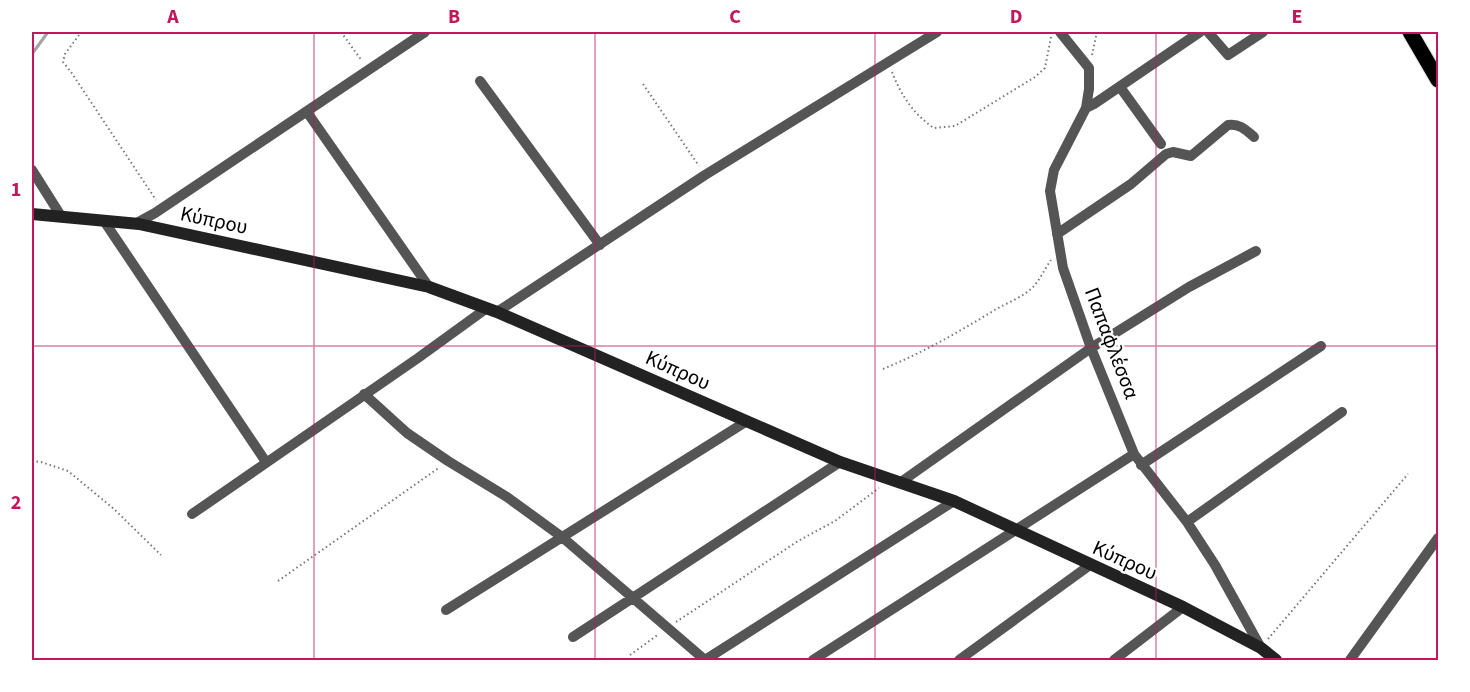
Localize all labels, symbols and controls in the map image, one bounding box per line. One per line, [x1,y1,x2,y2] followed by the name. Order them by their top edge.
[166,3,179,31] text: A
[448,3,460,31] text: B
[729,3,741,31] text: C
[1010,3,1022,31] text: D
[1292,3,1302,31] text: E
[11,176,21,204] text: 1
[178,198,250,242] street label: Κύπρου
[1077,283,1147,403] street label: Παπαφλέσσα
[641,342,715,398] street label: Κύπρου
[11,489,21,517] text: 2
[1088,532,1162,588] street label: Κύπρου

